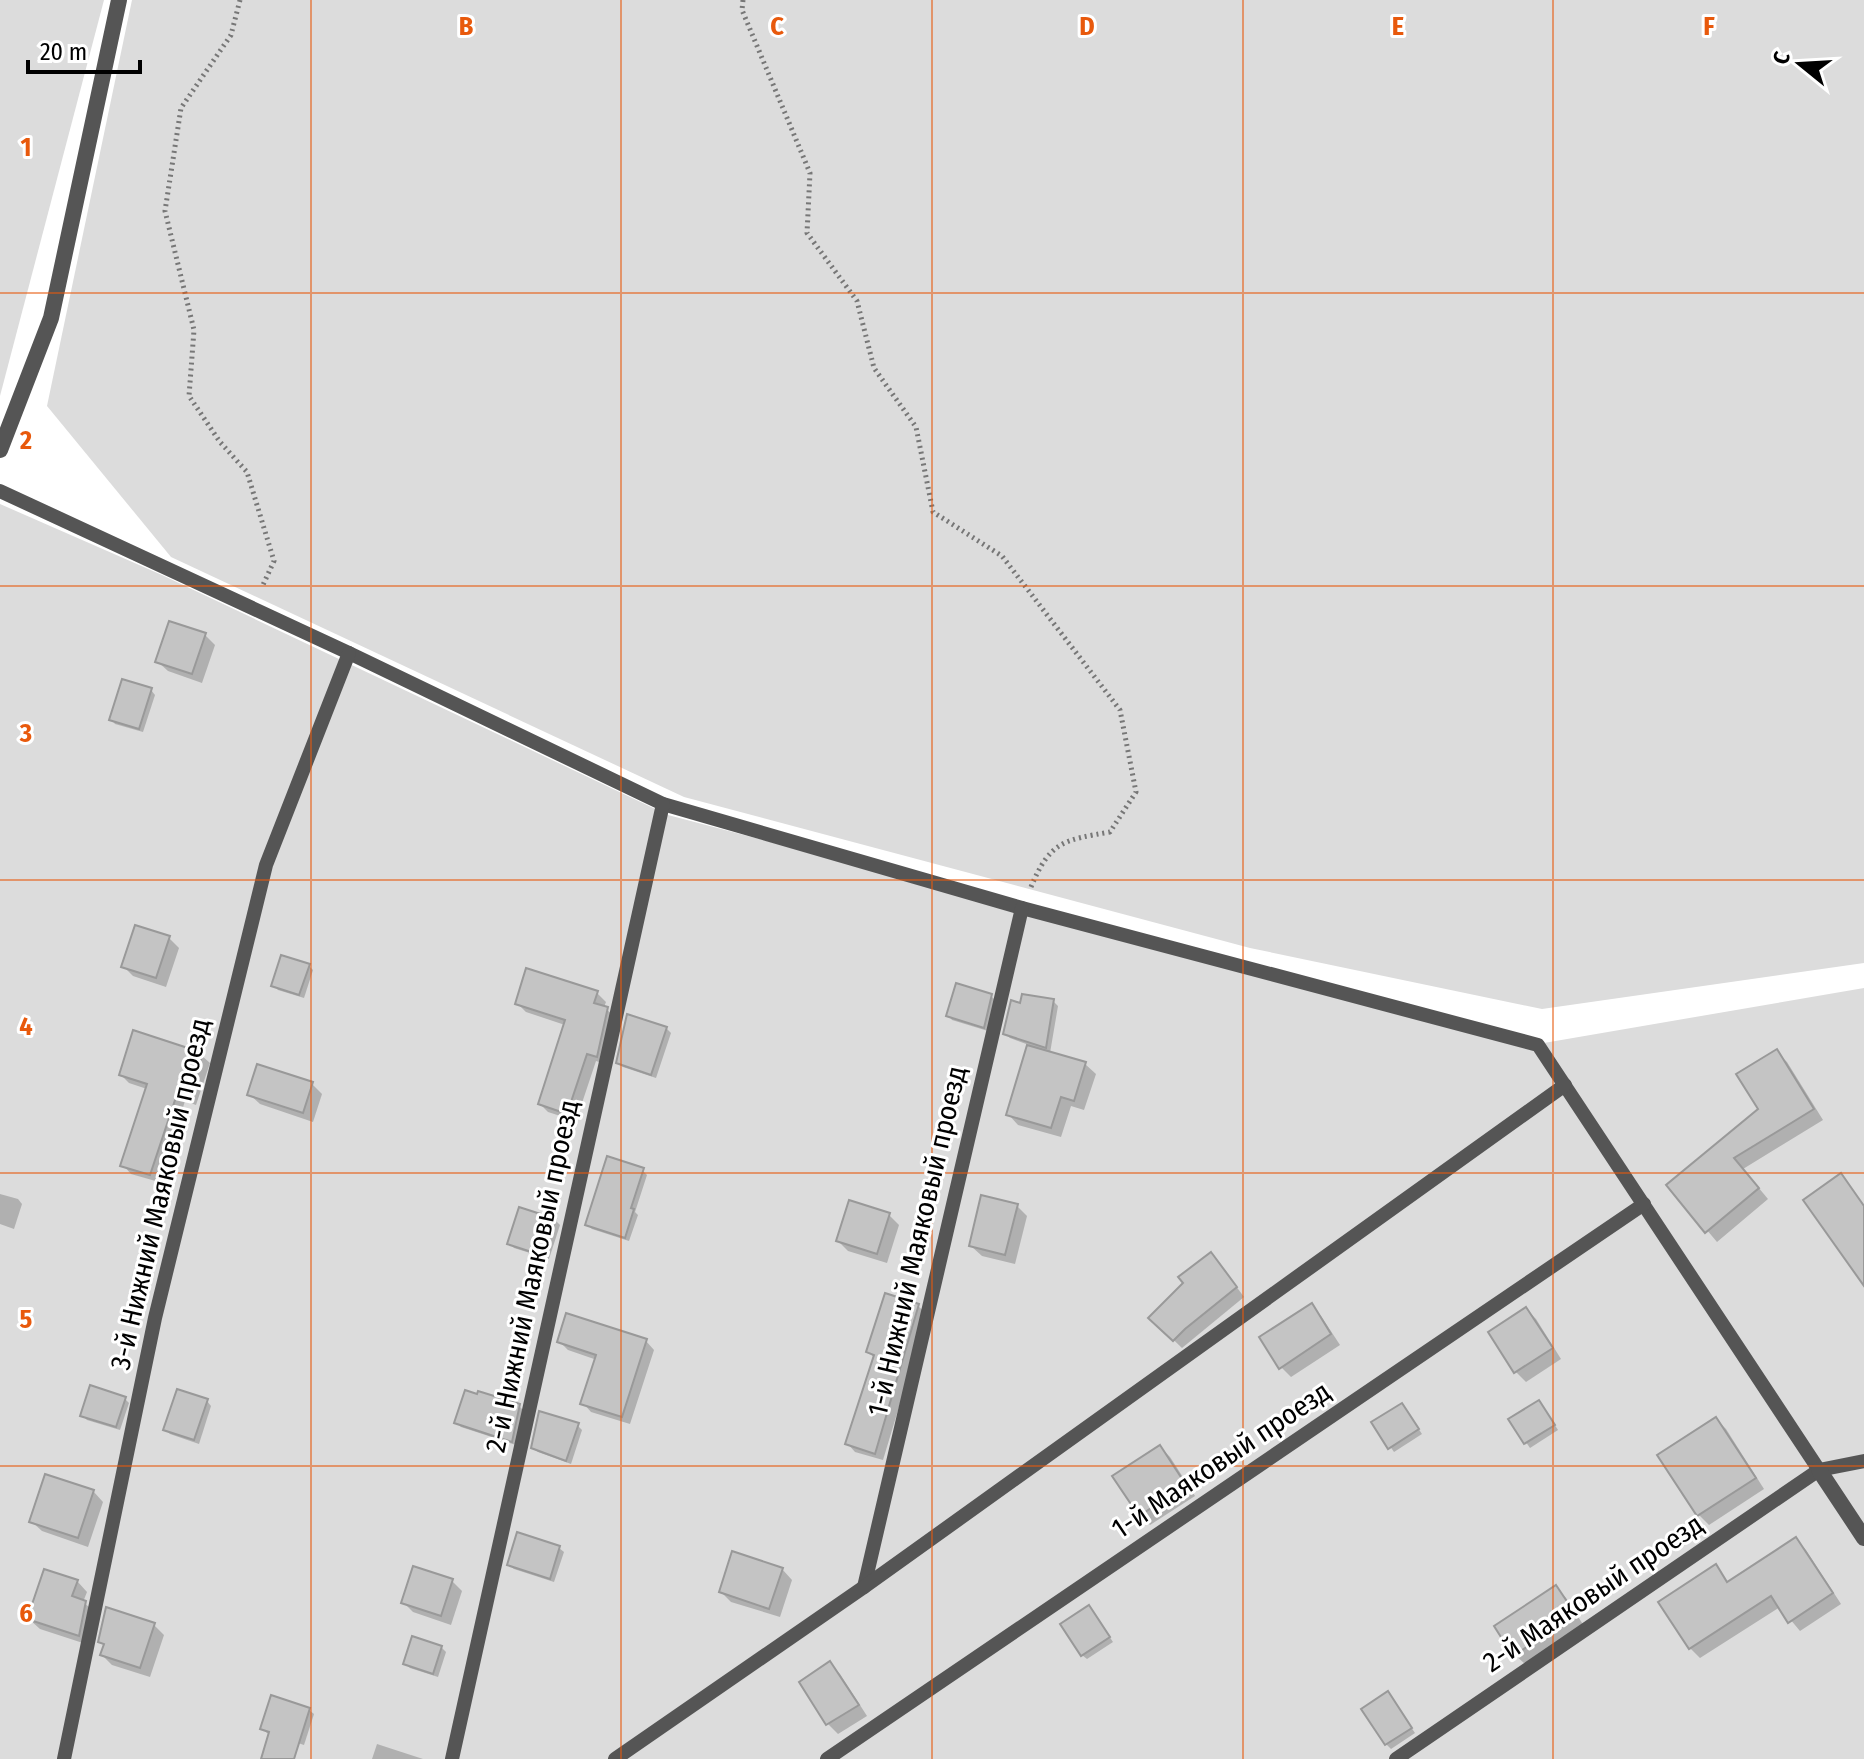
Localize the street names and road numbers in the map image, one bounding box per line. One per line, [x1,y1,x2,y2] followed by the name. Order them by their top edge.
[103,1015,217,1373] street label: 3-й Нижний Маяковый проезд
[861,1063,973,1419] street label: 1-й Нижний Маяковый проезд
[479,1097,585,1455] street label: 2-й Нижний Маяковый проезд
[1106,1375,1336,1545] street label: 1-й Маяковый проезд
[1477,1507,1709,1679] street label: 2-й Маяковый проезд

